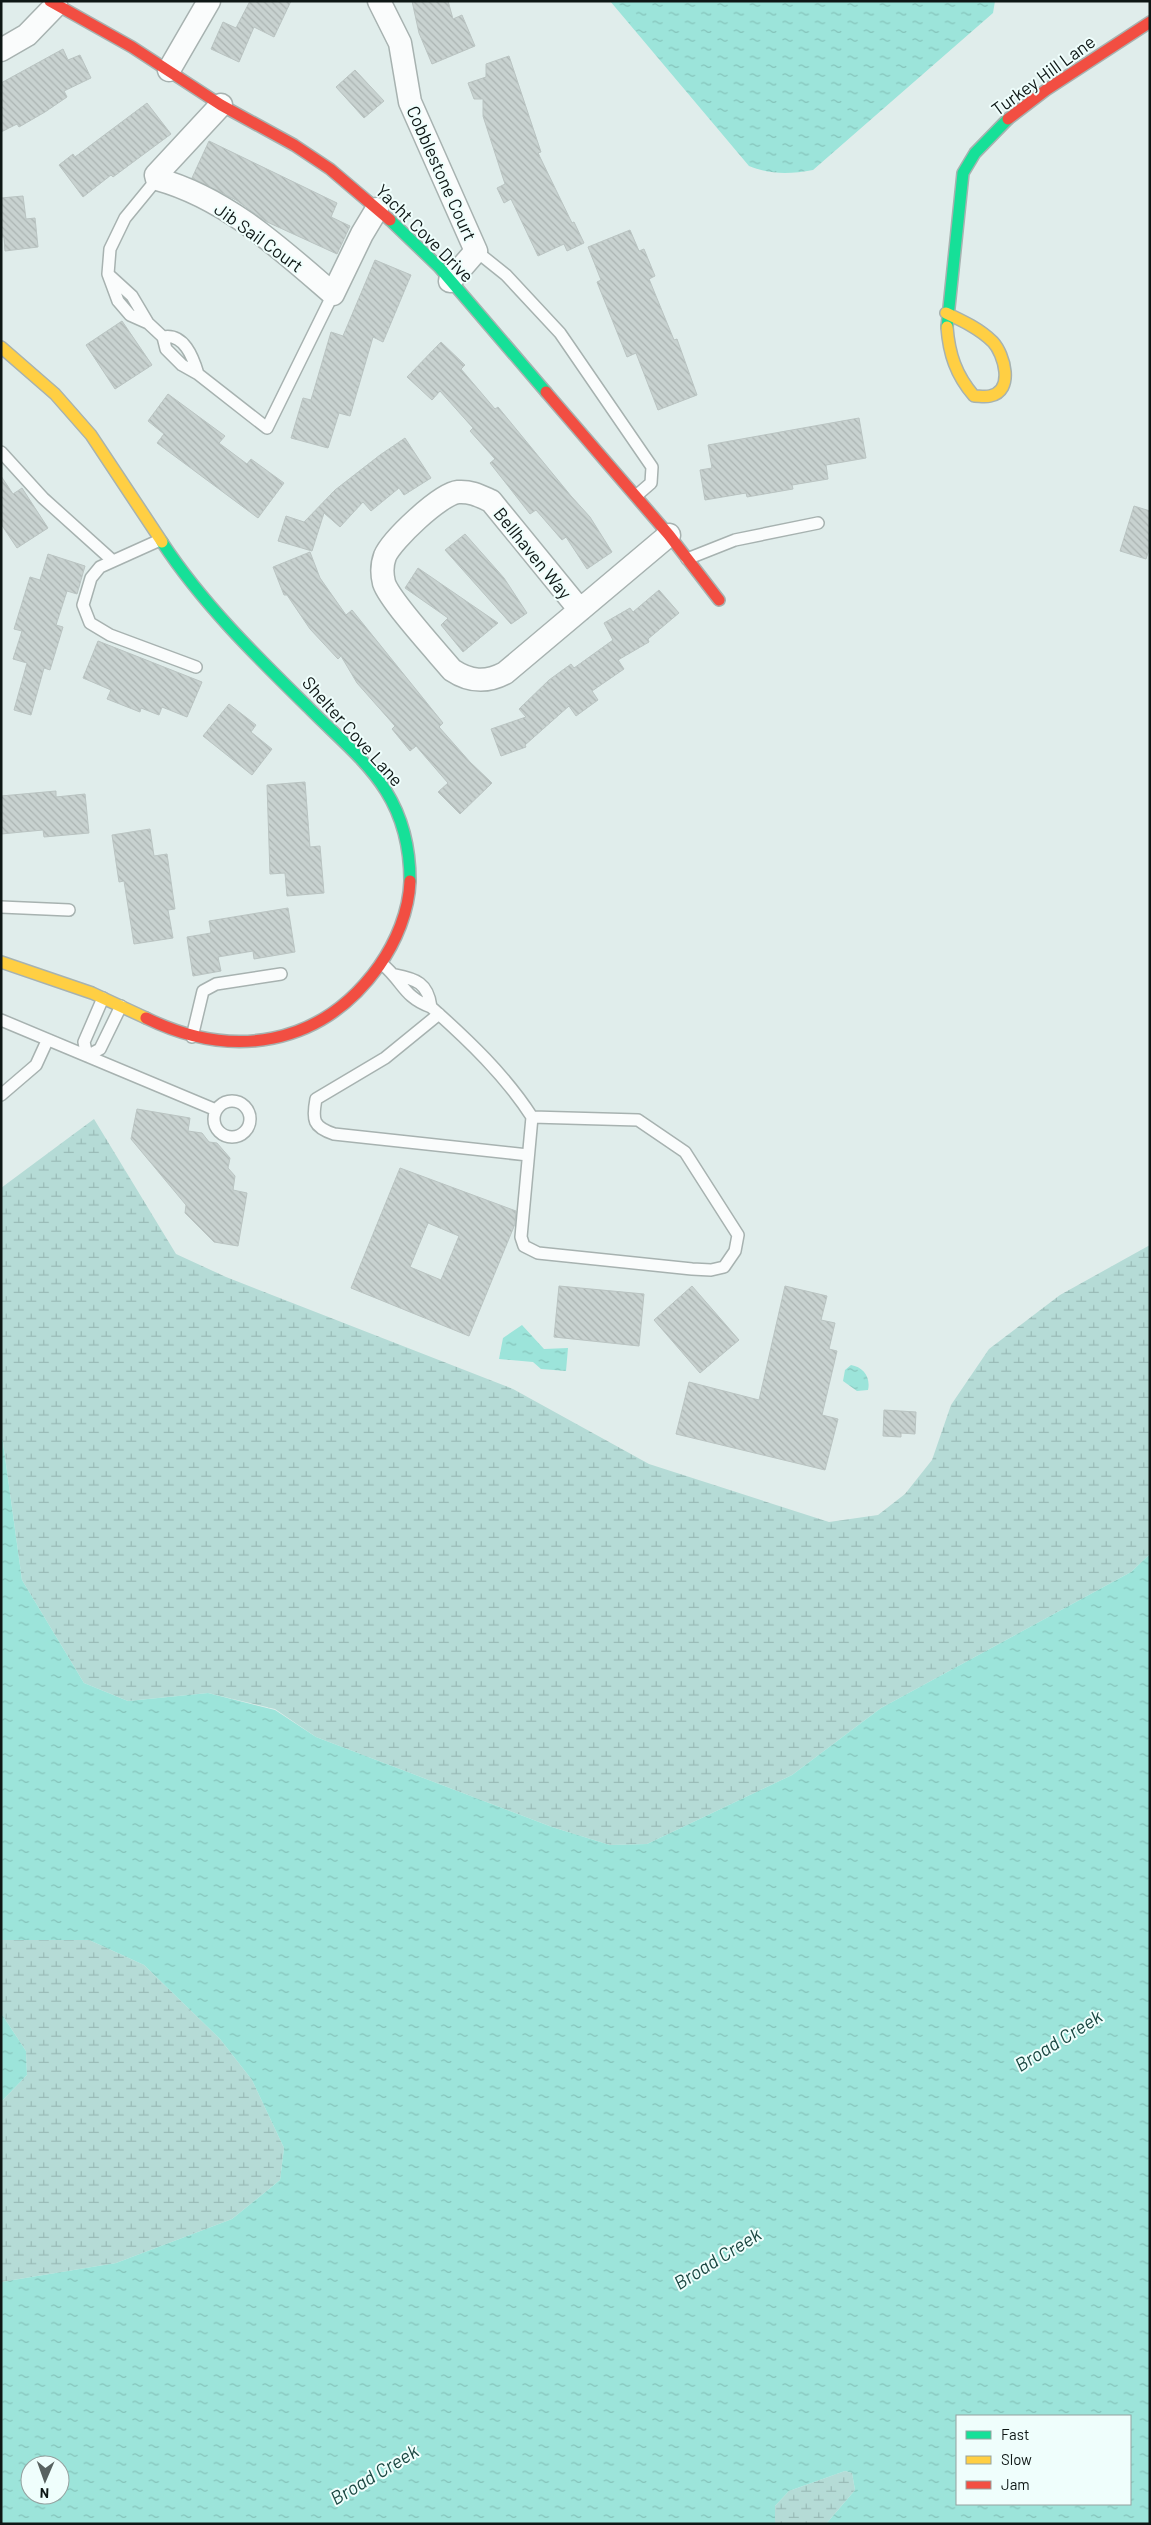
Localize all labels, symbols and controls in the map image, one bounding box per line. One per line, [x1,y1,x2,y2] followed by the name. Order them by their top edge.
[987,30,1099,120] street label: Turkey Hill Lane
[402,102,482,244] street label: Cobblestone Court
[371,179,479,287] street label: Yacht Cove Drive
[210,197,308,277] street label: Jib Sail Court
[489,503,577,603] street label: Bellhaven Way
[298,672,408,790] street label: Shelter Cove Lane
[1010,2004,1107,2076] water label: Broad Creek
[669,2222,766,2294] water label: Broad Creek
[956,2415,1131,2505] legend
[1001,2425,1029,2443] text: Fast
[326,2438,423,2509] water label: Broad Creek
[1001,2450,1032,2468] text: Slow
[20,2455,70,2505] north arrow
[1001,2475,1030,2493] text: Jam
[40,2485,49,2502] text: N

